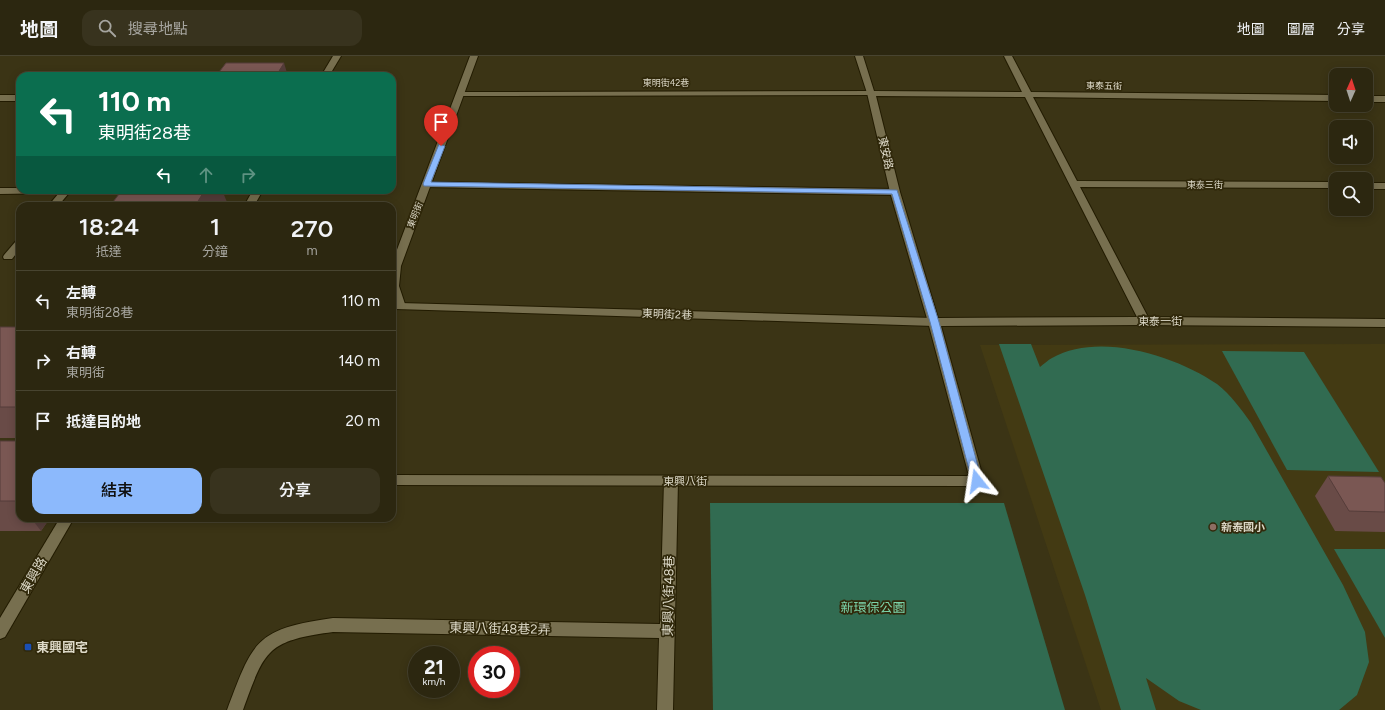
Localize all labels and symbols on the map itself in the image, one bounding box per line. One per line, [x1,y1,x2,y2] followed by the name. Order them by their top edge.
[1329,68,1373,112] north arrow
[643,77,689,88] street label: 東明街42巷
[1086,80,1122,91] street label: 東泰五街
[424,105,458,146] pin
[875,136,896,171] street label: 東安路
[1187,179,1223,190] street label: 東泰三街
[405,200,425,229] street label: 東明街
[642,307,692,322] street label: 東明街2巷
[1138,315,1182,328] street label: 東泰一街
[956,460,998,502] position arrow
[663,475,707,488] street label: 東興八街
[1221,521,1265,534] place label: 新泰國小
[1208,522,1218,532] marker: 新泰國小
[17,555,50,596] street label: 東興路
[660,555,677,637] street label: 東興八街48巷
[840,600,906,615] park label: 新環保公園
[449,620,551,637] street label: 東興八街48巷2弄
[36,640,88,655] place label: 東興國宅
[23,642,33,652] marker: 東興國宅
[468,646,520,698] speed limit sign: 30

